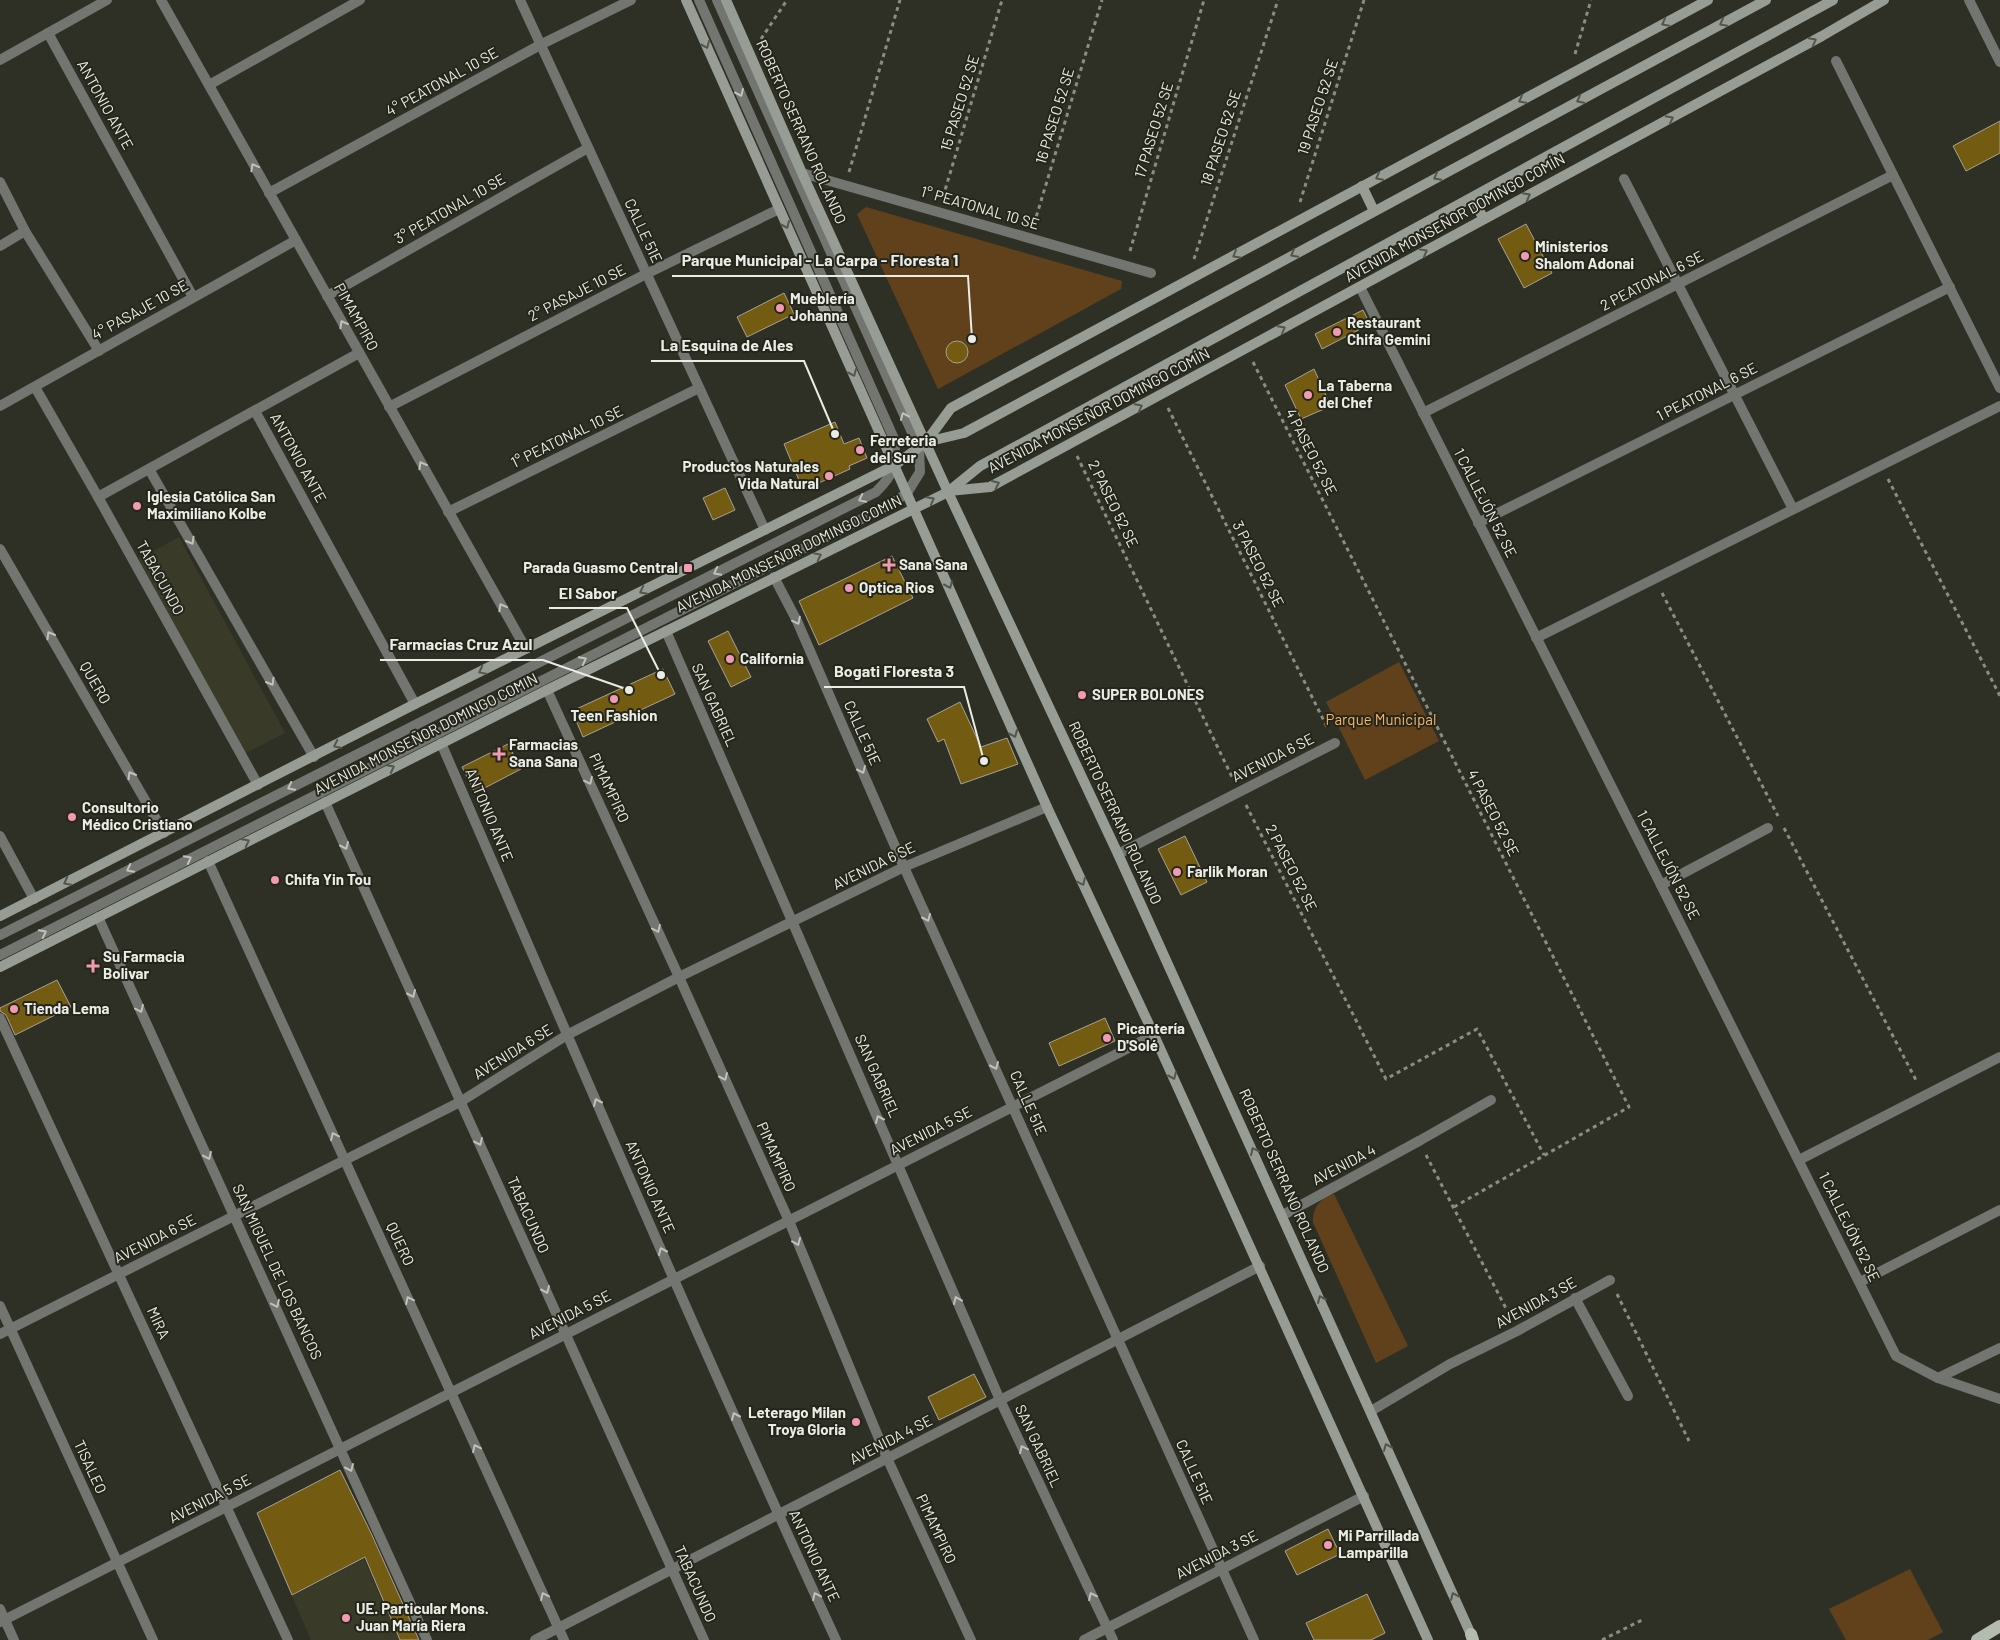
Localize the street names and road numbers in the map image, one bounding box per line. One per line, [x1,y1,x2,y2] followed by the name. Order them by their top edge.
[753,37,851,227] street label: ROBERTO SERRANO ROLANDO
[382,43,501,119] street label: 4° PEATONAL 10 SE
[936,52,982,153] street label: 15 PASEO 52 SE
[1293,56,1341,157] street label: 19 PASEO 52 SE
[74,57,138,152] street label: ANTONIO ANTE
[1031,65,1077,166] street label: 16 PASEO 52 SE
[1130,80,1176,180] street label: 17 PASEO 52 SE
[1196,87,1244,188] street label: 18 PASEO 52 SE
[1341,149,1568,285] street label: AVENIDA MONSEÑOR DOMINGO COMÍN
[391,169,508,247] street label: 3° PEATONAL 10 SE
[919,182,1042,233] street label: 1° PEATONAL 10 SE
[621,196,667,266] street label: CALLE 51E
[1597,246,1706,314] street label: 2 PEATONAL 6 SE
[525,260,628,324] street label: 2° PASAJE 10 SE
[88,275,191,343] street label: 4° PASAJE 10 SE
[331,280,383,354] street label: PIMAMPIRO
[984,344,1213,476] street label: AVENIDA MONSEÑOR DOMINGO COMÍN
[1653,358,1760,424] street label: 1 PEATONAL 6 SE
[508,401,626,471] street label: 1° PEATONAL 10 SE
[1282,405,1342,498] street label: 4 PASEO 52 SE
[267,410,331,505] street label: ANTONIO ANTE
[1451,445,1521,560] street label: 1 CALLEJÓN 52 SE
[1085,457,1143,550] street label: 2 PASEO 52 SE
[673,490,904,616] street label: AVENIDA MONSEÑOR DOMINGO COMIN
[1229,517,1288,610] street label: 3 PASEO 52 SE
[133,537,189,618] street label: TABACUNDO
[77,658,115,707] street label: QUERO
[689,660,741,749] street label: SAN GABRIEL
[311,669,540,798] street label: AVENIDA MONSEÑOR DOMINGO COMIN
[841,697,885,768] street label: CALLE 51E
[1066,718,1166,907] street label: ROBERTO SERRANO ROLANDO
[1228,729,1317,785] street label: AVENIDA 6 SE
[586,750,634,825] street label: PIMAMPIRO
[462,765,518,864] street label: ANTONIO ANTE
[1464,766,1524,859] street label: 4 PASEO 52 SE
[1634,807,1704,922] street label: 1 CALLEJÓN 52 SE
[1262,821,1321,914] street label: 2 PASEO 52 SE
[829,837,918,893] street label: AVENIDA 6 SE
[470,1020,555,1083] street label: AVENIDA 6 SE
[852,1031,904,1120] street label: SAN GABRIEL
[1007,1067,1051,1138] street label: CALLE 51E
[1236,1086,1334,1276] street label: ROBERTO SERRANO ROLANDO
[887,1102,975,1158] street label: AVENIDA 5 SE
[754,1119,800,1194] street label: PIMAMPIRO
[622,1137,679,1236] street label: ANTONIO ANTE
[1309,1140,1378,1188] street label: AVENIDA 4
[1815,1169,1884,1284] street label: 1 CALLEJÓN 52 SE
[504,1173,554,1256] street label: TABACUNDO
[229,1181,327,1362] street label: SAN MIGUEL DE LOS BANCOS
[110,1210,199,1266] street label: AVENIDA 6 SE
[383,1219,419,1268] street label: QUERO
[1492,1273,1579,1332] street label: AVENIDA 3 SE
[526,1286,614,1342] street label: AVENIDA 5 SE
[144,1304,174,1342] street label: MIRA
[1012,1401,1066,1490] street label: SAN GABRIEL
[846,1411,935,1468] street label: AVENIDA 4 SE
[1173,1436,1217,1507] street label: CALLE 51E
[71,1437,111,1496] street label: TISALEO
[166,1470,254,1526] street label: AVENIDA 5 SE
[913,1491,961,1566] street label: PIMAMPIRO
[786,1507,844,1605] street label: ANTONIO ANTE
[1172,1526,1261,1582] street label: AVENIDA 3 SE
[671,1542,721,1625] street label: TABACUNDO

